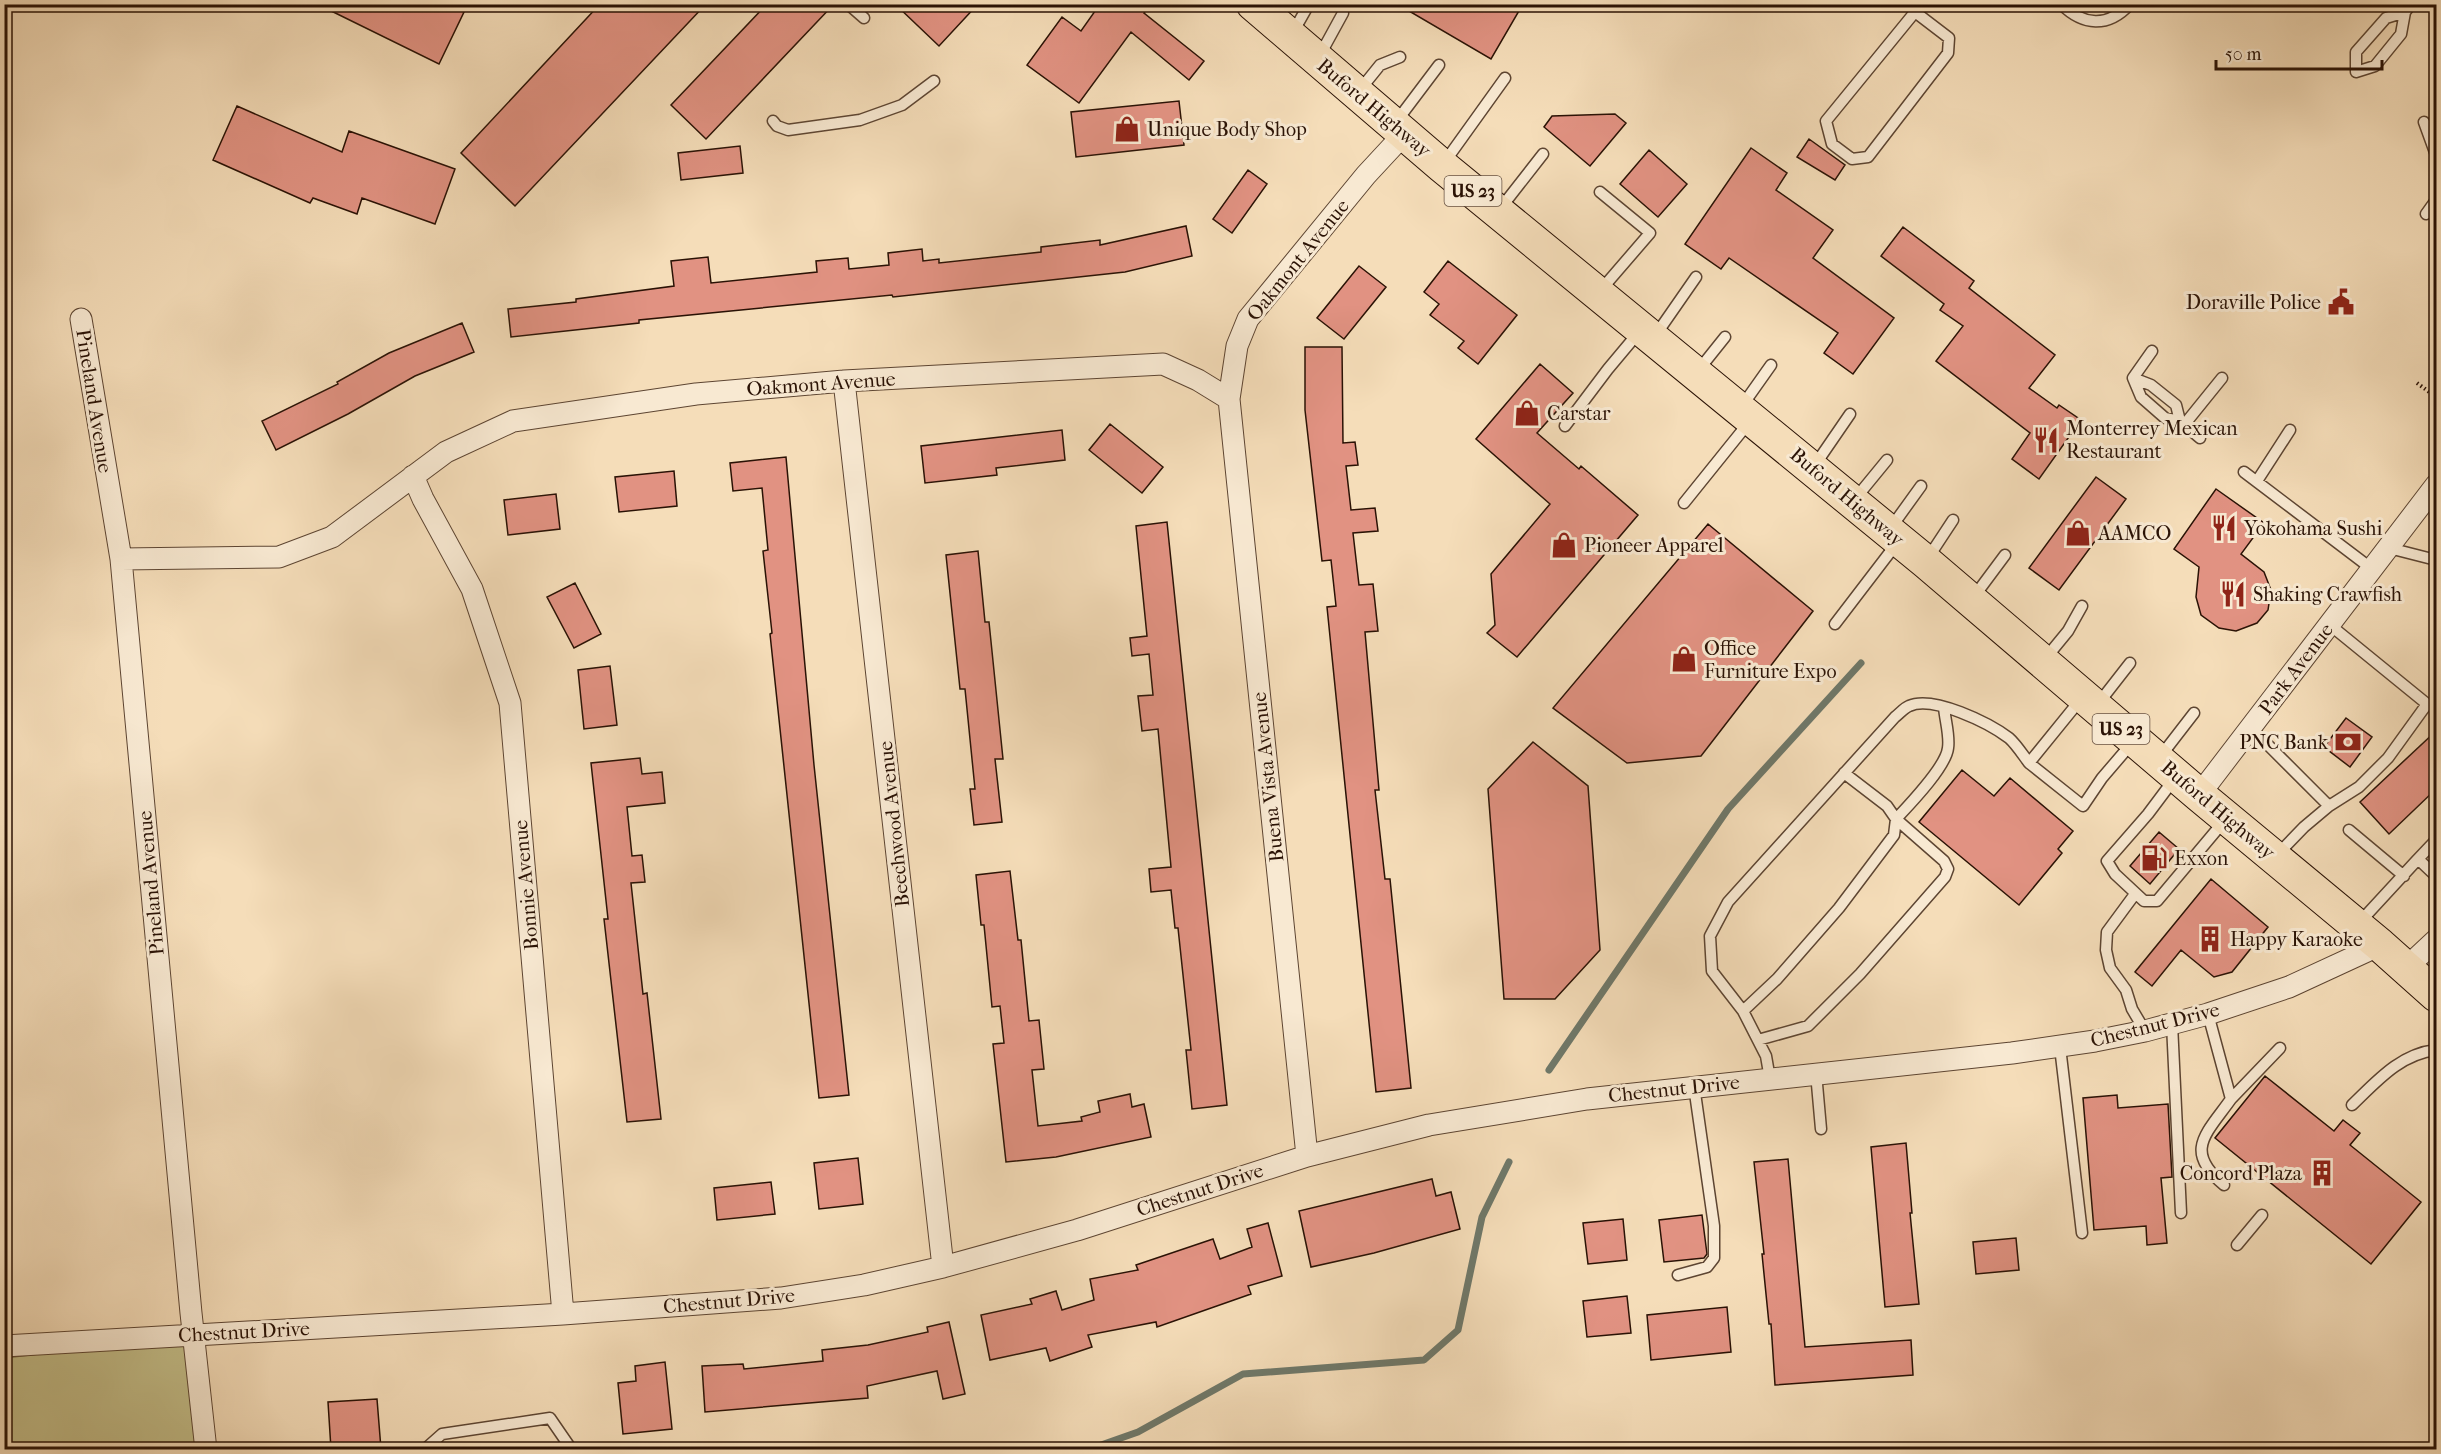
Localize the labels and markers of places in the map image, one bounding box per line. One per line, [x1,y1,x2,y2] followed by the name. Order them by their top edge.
[1112,114,1142,144] shop icon: Unique Body Shop
[1147,118,1307,141] place label: Unique Body Shop
[2326,287,2356,317] public building icon: Doraville Police
[2186,291,2321,314] place label: Doraville Police
[1512,398,1542,428] shop icon: Carstar
[1547,402,1611,425] place label: Carstar
[2066,417,2238,463] place label: Monterrey Mexican Restaurant
[2031,425,2061,455] restaurant icon: Monterrey Mexican Restaurant
[2209,513,2239,543] restaurant icon: Yokohama Sushi
[2243,517,2383,540] place label: Yokohama Sushi
[2063,518,2093,548] shop icon: AAMCO
[2097,522,2171,545] place label: AAMCO
[1549,530,1579,560] shop icon: Pioneer Apparel
[1584,534,1724,557] place label: Pioneer Apparel
[2218,579,2248,609] restaurant icon: Shaking Crawfish
[2253,583,2403,606] place label: Shaking Crawfish
[1704,637,1837,683] place label: Office Furniture Expo
[1669,644,1699,674] shop icon: Office Furniture Expo
[2333,727,2363,757] bank icon: PNC Bank
[2239,731,2329,754] place label: PNC Bank
[2139,843,2169,873] fuel station icon: Exxon
[2174,847,2229,870] place label: Exxon
[2195,924,2225,954] building icon: Happy Karaoke
[2230,928,2363,951] place label: Happy Karaoke
[2307,1158,2337,1188] building icon: Concord Plaza
[2180,1162,2303,1185] place label: Concord Plaza

